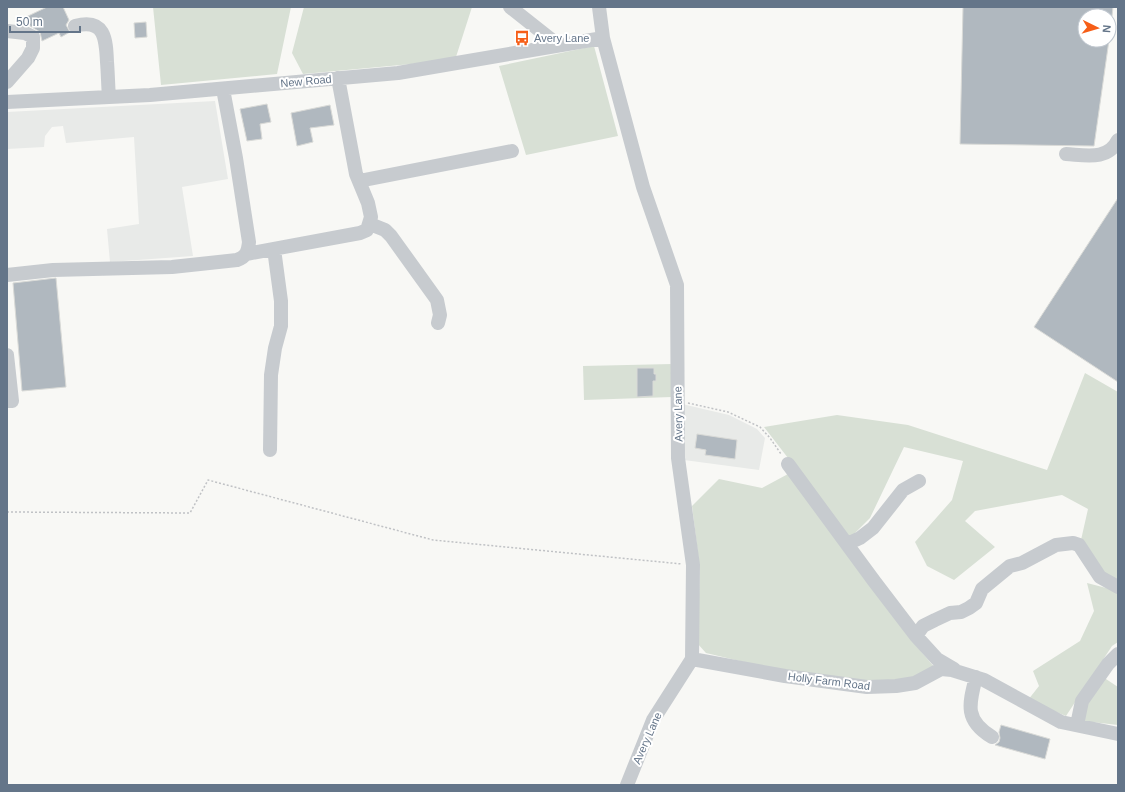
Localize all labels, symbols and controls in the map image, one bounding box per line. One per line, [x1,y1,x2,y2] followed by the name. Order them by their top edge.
[10,8,80,34] scale bar
[1077,8,1117,48] north arrow
[16,15,43,29] text: 50 m
[1101,24,1113,33] text: N
[513,29,531,47] bus stop icon: Avery Lane
[534,32,589,44] place label: Avery Lane
[280,73,332,89] street label: New Road
[672,386,684,442] street label: Avery Lane
[787,670,871,692] street label: Holly Farm Road
[630,710,664,766] street label: Avery Lane

